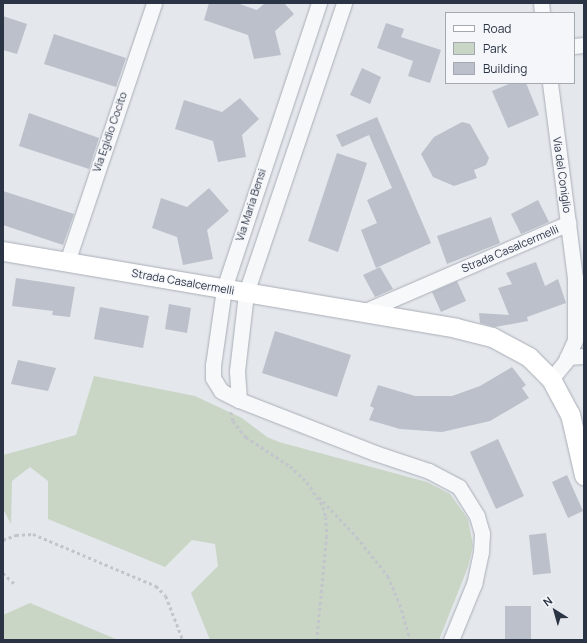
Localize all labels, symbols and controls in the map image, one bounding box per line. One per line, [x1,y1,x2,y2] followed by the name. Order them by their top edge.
[445,12,575,84] legend
[483,20,511,37] text: Road
[483,40,507,57] text: Park
[483,60,527,77] text: Building
[90,90,130,174] street label: Via Egidio Cocito
[550,136,574,214] street label: Via del Coniglio
[233,167,269,243] street label: Via Maria Bensi
[460,223,560,275] street label: Strada Casalcermelli
[131,266,235,298] street label: Strada Casalcermelli
[535,591,575,631] north arrow
[540,593,555,609] text: N

